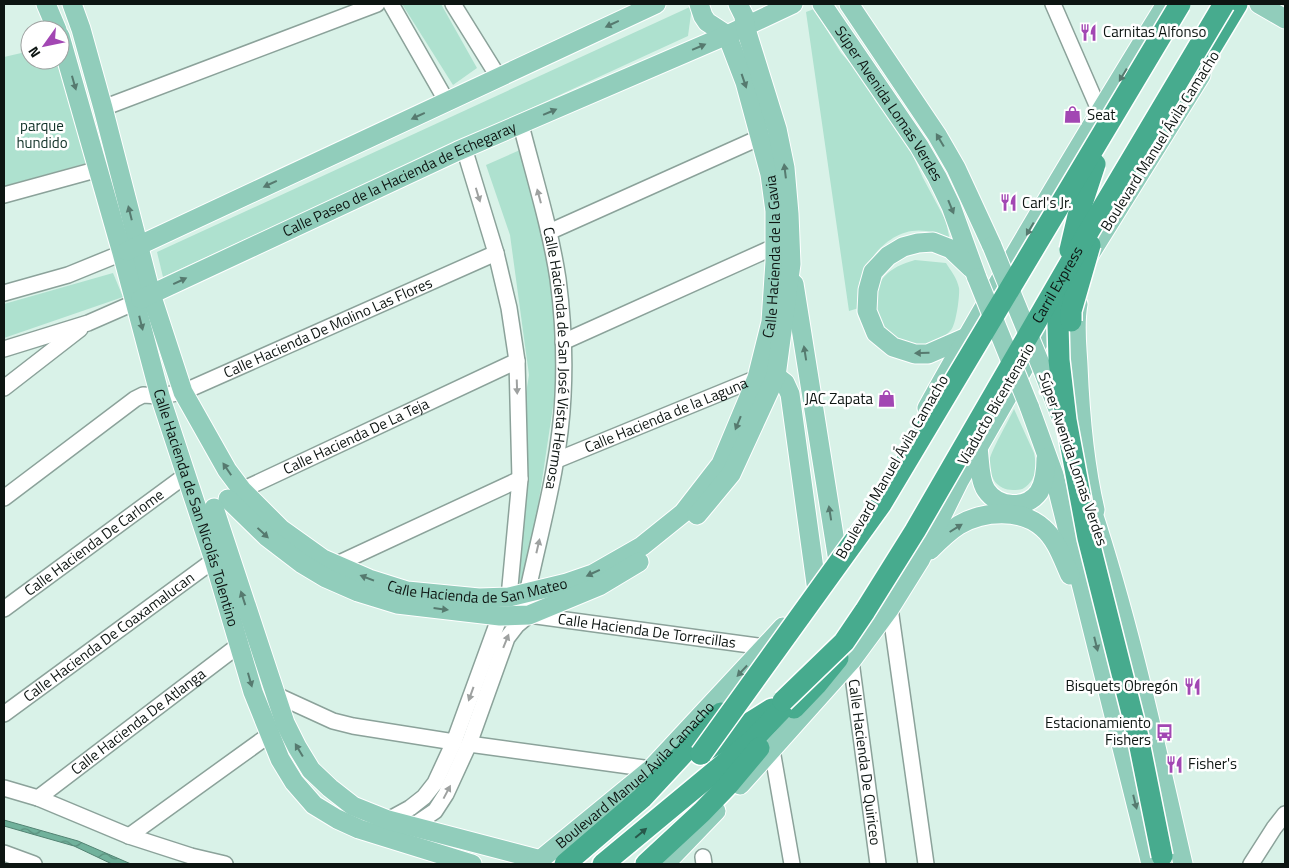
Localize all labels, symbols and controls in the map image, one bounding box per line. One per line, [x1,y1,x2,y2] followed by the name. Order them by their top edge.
[20,20,70,70] north arrow
[1103,20,1206,43] place label: Carnitas Alfonso
[605,21,619,29] one-way arrow
[829,21,949,185] street label: Súper Avenida Lomas Verdes
[1079,22,1099,42] restaurant icon: Carnitas Alfonso
[22,43,45,62] text: N
[692,43,706,51] one-way arrow
[1094,46,1225,235] street label: Boulevard Manuel Ávila Camacho
[1118,69,1127,82] one-way arrow
[741,73,748,88] one-way arrow
[70,75,78,90] one-way arrow
[1087,103,1116,126] place label: Seat
[1063,105,1083,125] shop icon: Seat
[543,107,557,115] one-way arrow
[410,111,425,120] one-way arrow
[16,114,68,154] park label: parque hundido
[279,115,520,242] street label: Calle Paseo de la Hacienda de Echegaray
[936,133,945,146] one-way arrow
[780,163,788,179] one-way arrow
[755,174,786,340] street label: Calle Hacienda de la Gavia
[263,181,277,189] one-way arrow
[474,187,482,202] one-way arrow
[535,188,543,203] one-way arrow
[1022,191,1072,214] place label: Carl's Jr.
[998,193,1018,213] restaurant icon: Carl's Jr.
[947,200,955,215] one-way arrow
[126,206,134,221] one-way arrow
[1025,223,1034,236] one-way arrow
[537,225,576,492] street label: Calle Hacienda de San José Vista Hermosa
[1026,242,1088,327] street label: Carril Express
[220,271,436,384] street label: Calle Hacienda De Molino Las Flores
[172,277,187,285] one-way arrow
[137,316,145,331] one-way arrow
[951,338,1040,469] street label: Viaducto Bicentenario
[800,344,808,360] one-way arrow
[913,349,929,357] one-way arrow
[1033,369,1114,549] street label: Súper Avenida Lomas Verdes
[829,370,954,563] street label: Boulevard Manuel Ávila Camacho
[581,371,752,459] street label: Calle Hacienda de la Laguna
[514,380,522,396] one-way arrow
[148,386,245,629] street label: Calle Hacienda de San Nicolás Tolentino
[805,387,873,410] place label: JAC Zapata
[877,389,897,409] shop icon: JAC Zapata
[279,392,433,480] street label: Calle Hacienda De La Teja
[734,416,742,431] one-way arrow
[222,463,232,476] one-way arrow
[19,483,169,601] street label: Calle Hacienda De Carlome
[826,505,834,521] one-way arrow
[950,523,963,533] one-way arrow
[257,527,269,539] one-way arrow
[534,537,542,553] one-way arrow
[18,566,199,707] street label: Calle Hacienda De Coaxamalucan
[586,569,600,577] one-way arrow
[384,571,570,609] street label: Calle Hacienda de San Mateo
[359,574,374,581] one-way arrow
[239,591,247,606] one-way arrow
[433,605,449,613] one-way arrow
[556,607,738,654] street label: Calle Hacienda De Torrecillas
[502,633,510,648] one-way arrow
[1092,637,1100,652] one-way arrow
[66,662,211,780] street label: Calle Hacienda De Atlanga
[736,665,748,677] one-way arrow
[246,672,254,687] one-way arrow
[1065,674,1178,697] place label: Bisquets Obregón
[1182,676,1202,696] restaurant icon: Bisquets Obregón
[842,677,887,847] street label: Calle Hacienda De Quiriceo
[467,687,475,702] one-way arrow
[550,696,719,854] street label: Boulevard Manuel Ávila Camacho
[1045,711,1151,751] place label: Estacionamiento Fishers
[1155,722,1175,742] bus stop icon: Estacionamiento Fishers
[295,744,304,757] one-way arrow
[1188,752,1237,775] place label: Fisher's
[1164,754,1184,774] restaurant icon: Fisher's
[442,786,451,799] one-way arrow
[1132,794,1140,809] one-way arrow
[634,828,647,839] one-way arrow

